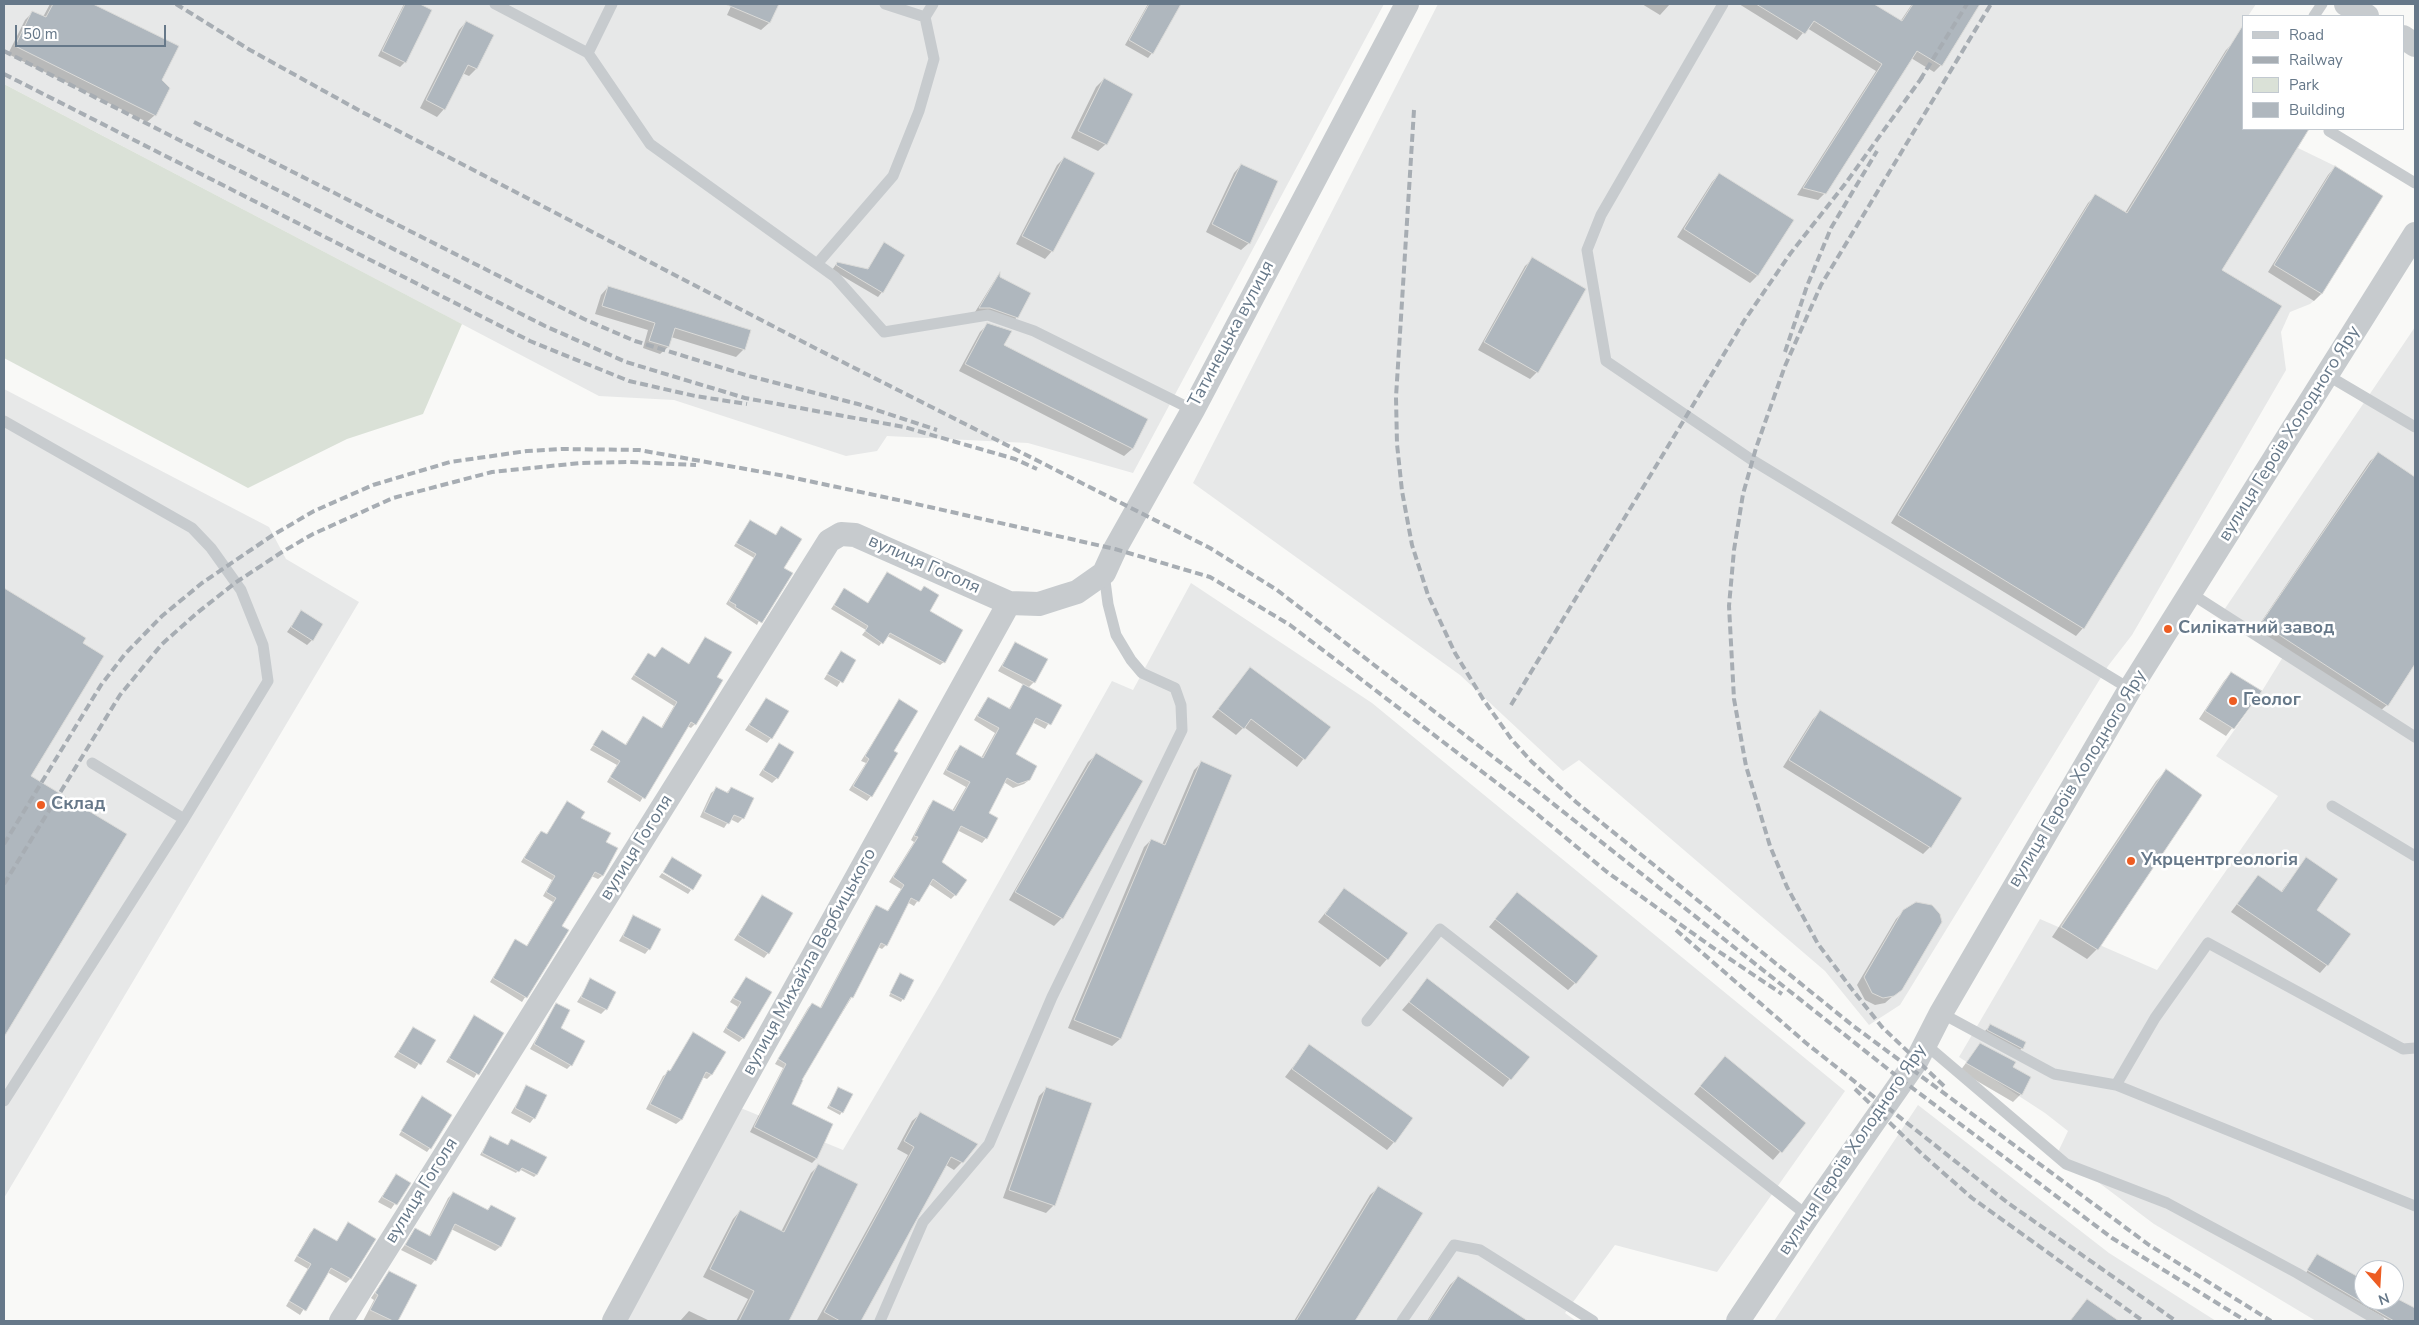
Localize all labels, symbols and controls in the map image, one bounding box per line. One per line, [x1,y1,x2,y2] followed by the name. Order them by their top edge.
[18,15,169,47] scale bar
[2242,15,2404,130] legend
[23,24,58,44] text: 50 m
[2289,25,2324,45] text: Road
[2289,50,2343,70] text: Railway
[2289,75,2319,95] text: Park
[2289,100,2345,120] text: Building
[1184,257,1280,411] street label: Татинецька вулиця
[2215,322,2365,546] street label: вулиця Героїв Холодного Яру
[865,531,983,599] street label: вулиця Гоголя
[2178,618,2334,640] place label: Силікатний завод
[2162,623,2174,635] marker: Силікатний завод
[2004,666,2152,892] street label: вулиця Героїв Холодного Яру
[2243,690,2301,712] place label: Геолог
[2227,695,2239,707] marker: Геолог
[596,791,678,905] street label: вулиця Гоголя
[51,794,105,816] place label: Склад
[35,799,47,811] marker: Склад
[738,845,882,1079] street label: вулиця Михайла Вербицького
[2141,850,2298,872] place label: Укрцентргеологія
[2125,855,2137,867] marker: Укрцентргеологія
[1774,1040,1932,1260] street label: вулиця Героїв Холодного Яру
[381,1134,463,1248] street label: вулиця Гоголя
[2354,1260,2404,1310] north arrow
[2376,1288,2392,1309] text: N

